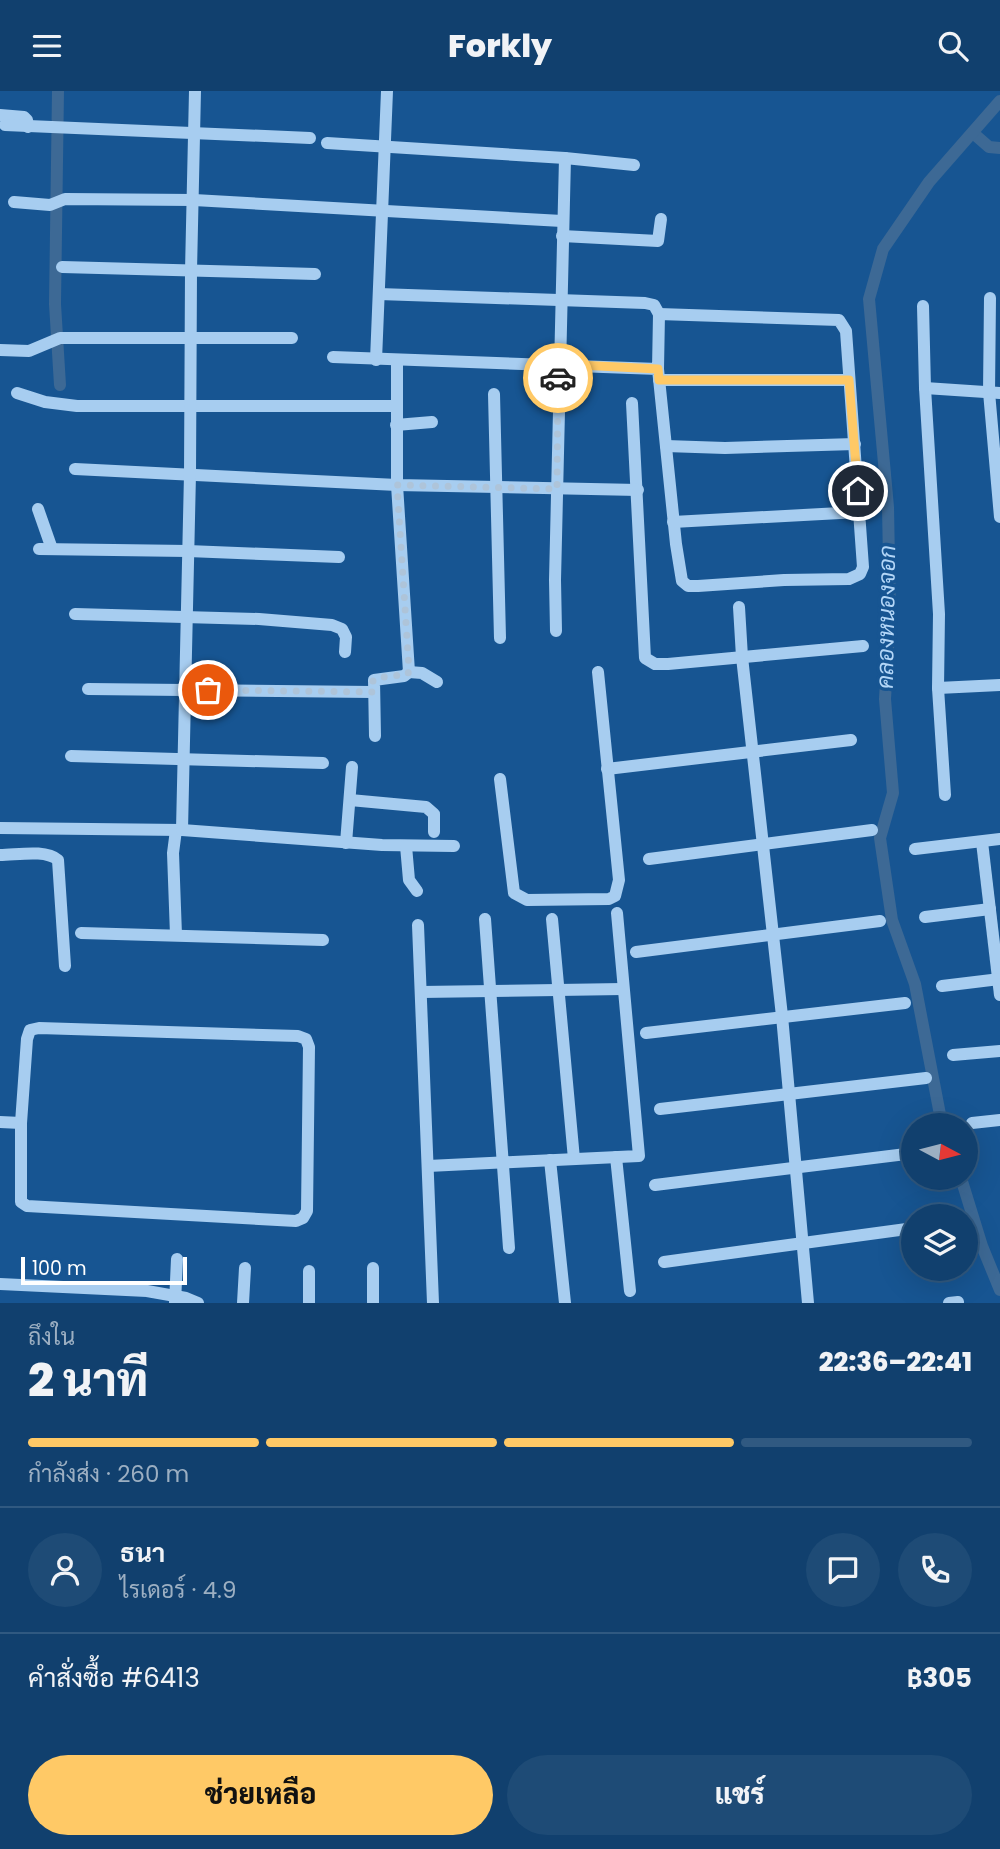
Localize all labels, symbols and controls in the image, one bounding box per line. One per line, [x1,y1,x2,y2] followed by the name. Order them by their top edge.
[448,23,552,68] text: Forkly
[28,27,66,65] icon: menu
[934,27,972,65] icon: search
[523,343,593,413] courier
[539,359,577,397] icon: car
[828,461,888,521] pin
[839,472,877,510] icon: home
[869,545,903,689] water label: คลองหนองจอก
[178,660,238,720] pin
[189,671,227,709] icon: bag
[901,1113,978,1190] north arrow
[901,1113,978,1281] map controls
[901,1204,978,1281] button: layers
[21,1254,187,1286] scale bar
[32,1255,87,1282] text: 100 m
[28,1321,75,1353] text: ถึงใน
[819,1344,972,1380] text: 22:36–22:41
[28,1348,148,1412] text: 2 นาที
[28,1458,189,1490] text: กำลังส่ง · 260 m
[28,1533,102,1607] button: person
[806,1533,880,1607] button: chat
[898,1533,972,1607] button: phone
[120,1535,165,1571] text: ธนา
[120,1574,236,1606] text: ไรเดอร์ · 4.9
[28,1660,200,1696] text: คำสั่งซื้อ #6413
[907,1660,972,1696] text: ฿305
[28,1755,493,1835] button: ช่วยเหลือ
[507,1755,972,1835] button: แชร์

